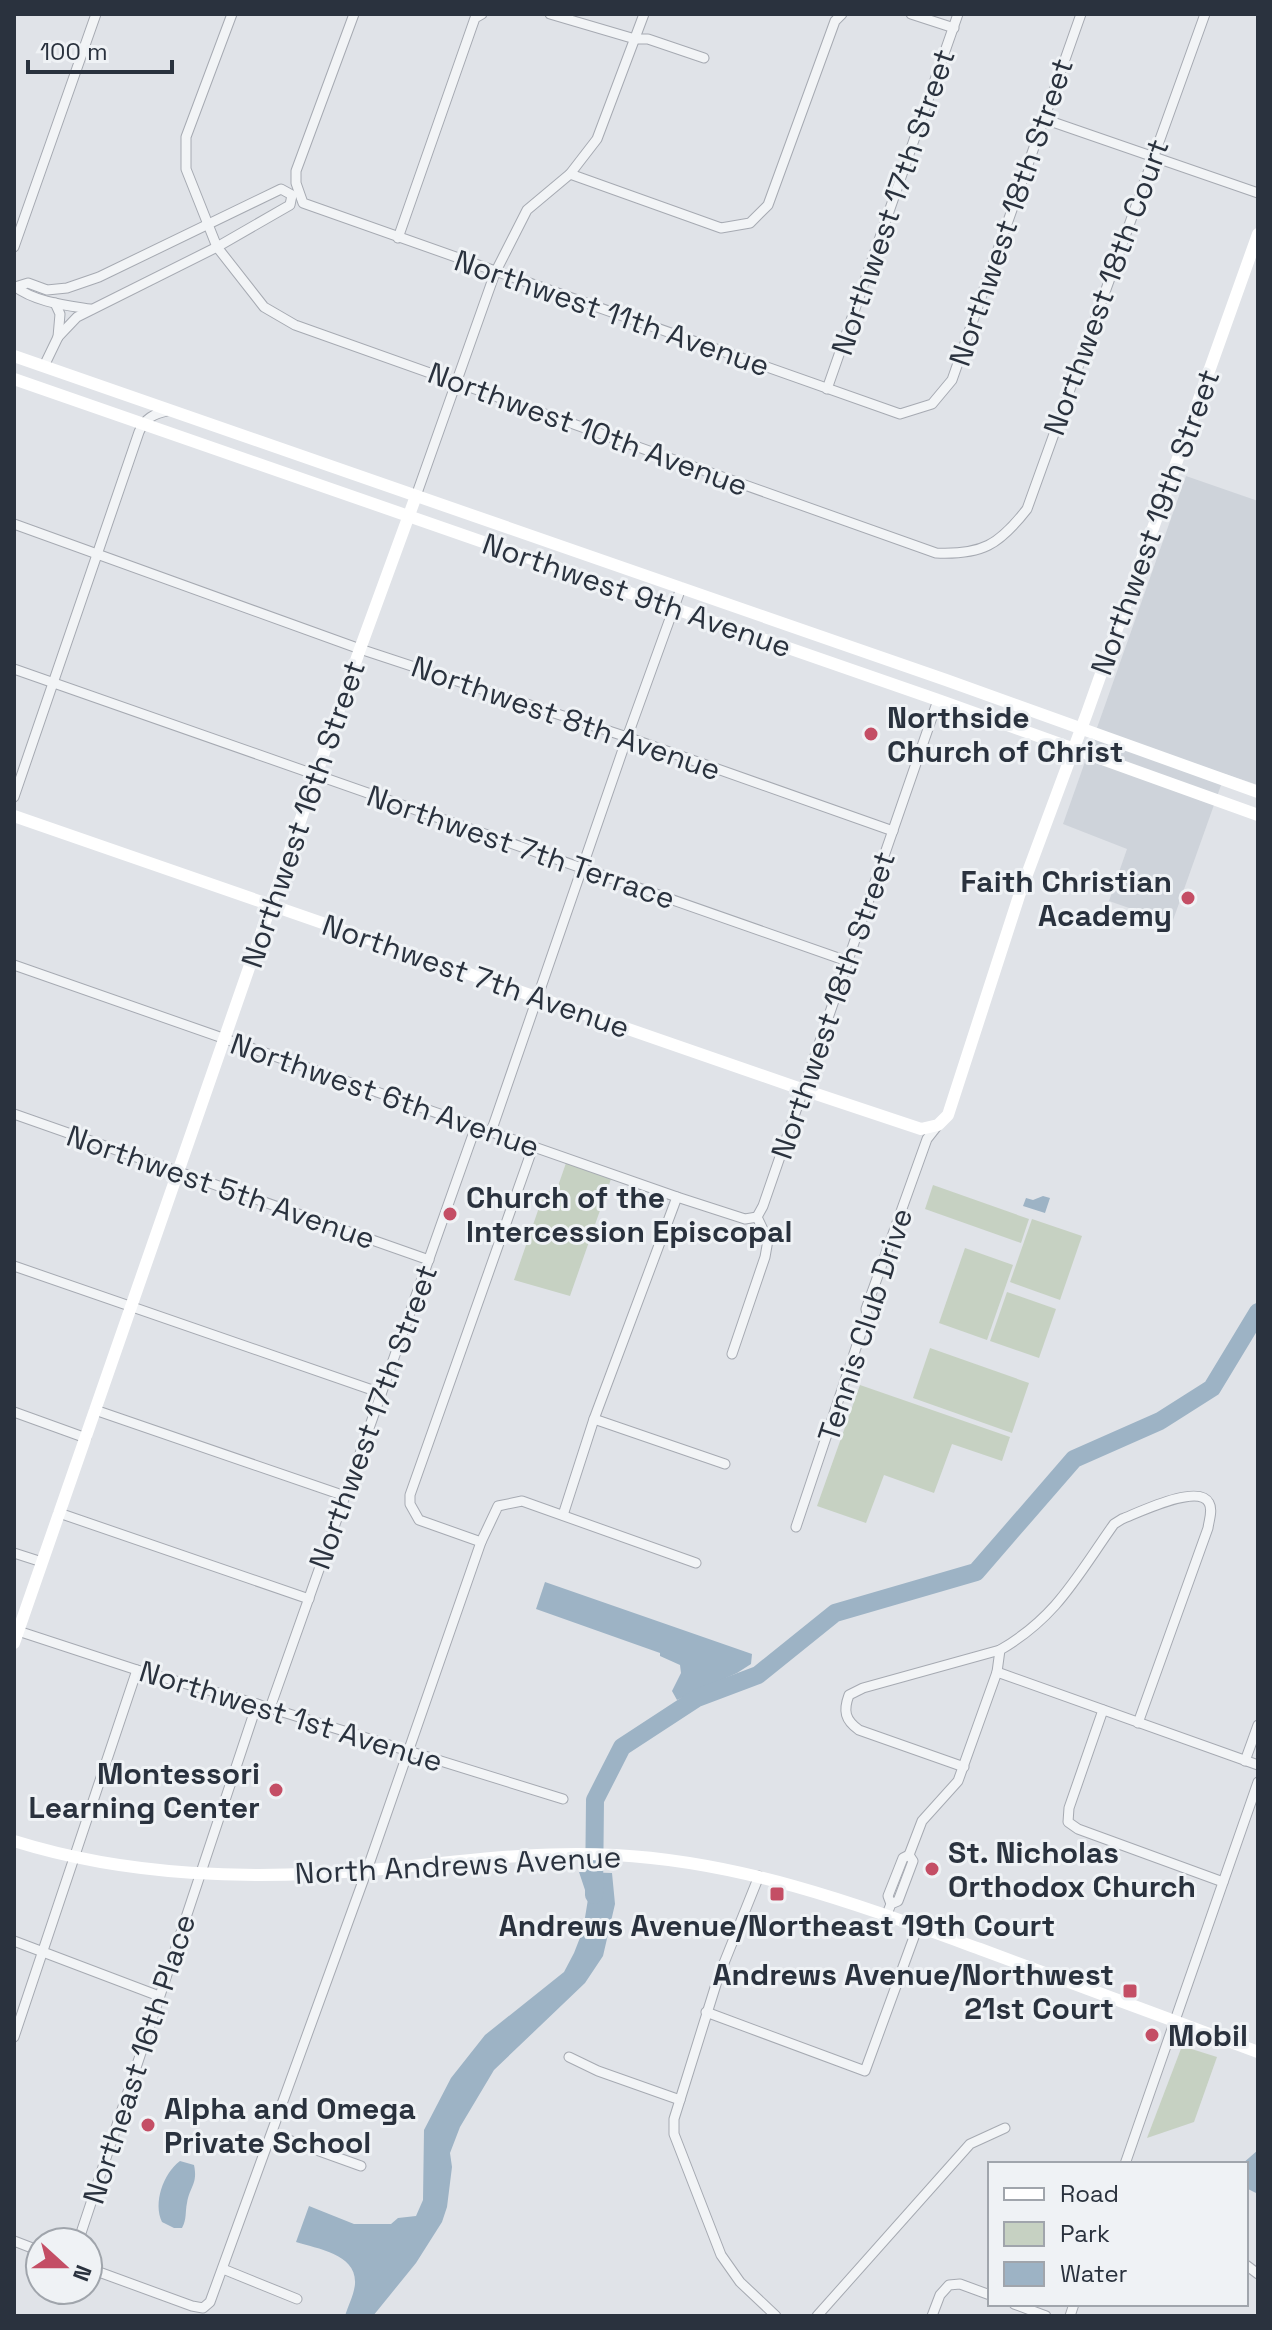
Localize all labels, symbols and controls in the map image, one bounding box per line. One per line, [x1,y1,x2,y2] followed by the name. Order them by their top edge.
[28,24,172,74] scale bar
[40,36,108,67] text: 100 m
[822,44,964,360] street label: Northwest 17th Street
[940,53,1082,371] street label: Northwest 18th Street
[1034,133,1178,441] street label: Northwest 18th Court
[449,241,775,385] street label: Northwest 11th Avenue
[423,353,753,505] street label: Northwest 10th Avenue
[1081,364,1229,680] street label: Northwest 19th Street
[477,524,797,666] street label: Northwest 9th Avenue
[406,647,726,789] street label: Northwest 8th Avenue
[232,655,374,973] street label: Northwest 16th Street
[887,698,1123,771] place label: Northside Church of Christ
[862,725,880,743] marker: Northside Church of Christ
[362,776,680,918] street label: Northwest 7th Terrace
[762,846,904,1164] street label: Northwest 18th Street
[961,862,1172,935] place label: Faith Christian Academy
[1179,889,1197,907] marker: Faith Christian Academy
[317,905,635,1047] street label: Northwest 7th Avenue
[225,1024,545,1166] street label: Northwest 6th Avenue
[62,1116,380,1258] street label: Northwest 5th Avenue
[466,1178,792,1251] place label: Church of the Intercession Episcopal
[809,1203,921,1447] street label: Tennis Club Drive
[441,1205,459,1223] marker: Church of the Intercession Episcopal
[300,1259,446,1575] street label: Northwest 17th Street
[135,1651,447,1781] street label: Northwest 1st Avenue
[28,1754,260,1827] place label: Montessori Learning Center
[267,1781,285,1799] marker: Montessori Learning Center
[948,1833,1196,1906] place label: St. Nicholas Orthodox Church
[294,1837,622,1893] street label: North Andrews Avenue
[923,1860,941,1878] marker: St. Nicholas Orthodox Church
[768,1885,786,1903] marker: Andrews Avenue/Northeast 19th Court
[499,1906,1055,1945] place label: Andrews Avenue/Northeast 19th Court
[74,1909,204,2209] street label: Northeast 16th Place
[713,1955,1114,2028] place label: Andrews Avenue/Northwest 21st Court
[1121,1982,1139,2000] marker: Andrews Avenue/Northwest 21st Court
[1168,2016,1248,2055] place label: Mobil
[1143,2026,1161,2044] marker: Mobil
[164,2089,416,2162] place label: Alpha and Omega Private School
[139,2116,157,2134] marker: Alpha and Omega Private School
[988,2162,1248,2306] legend
[1060,2178,1119,2209] text: Road
[1060,2218,1110,2249] text: Park
[24,2226,104,2306] north arrow
[1060,2258,1128,2289] text: Water
[67,2261,98,2285] text: N

